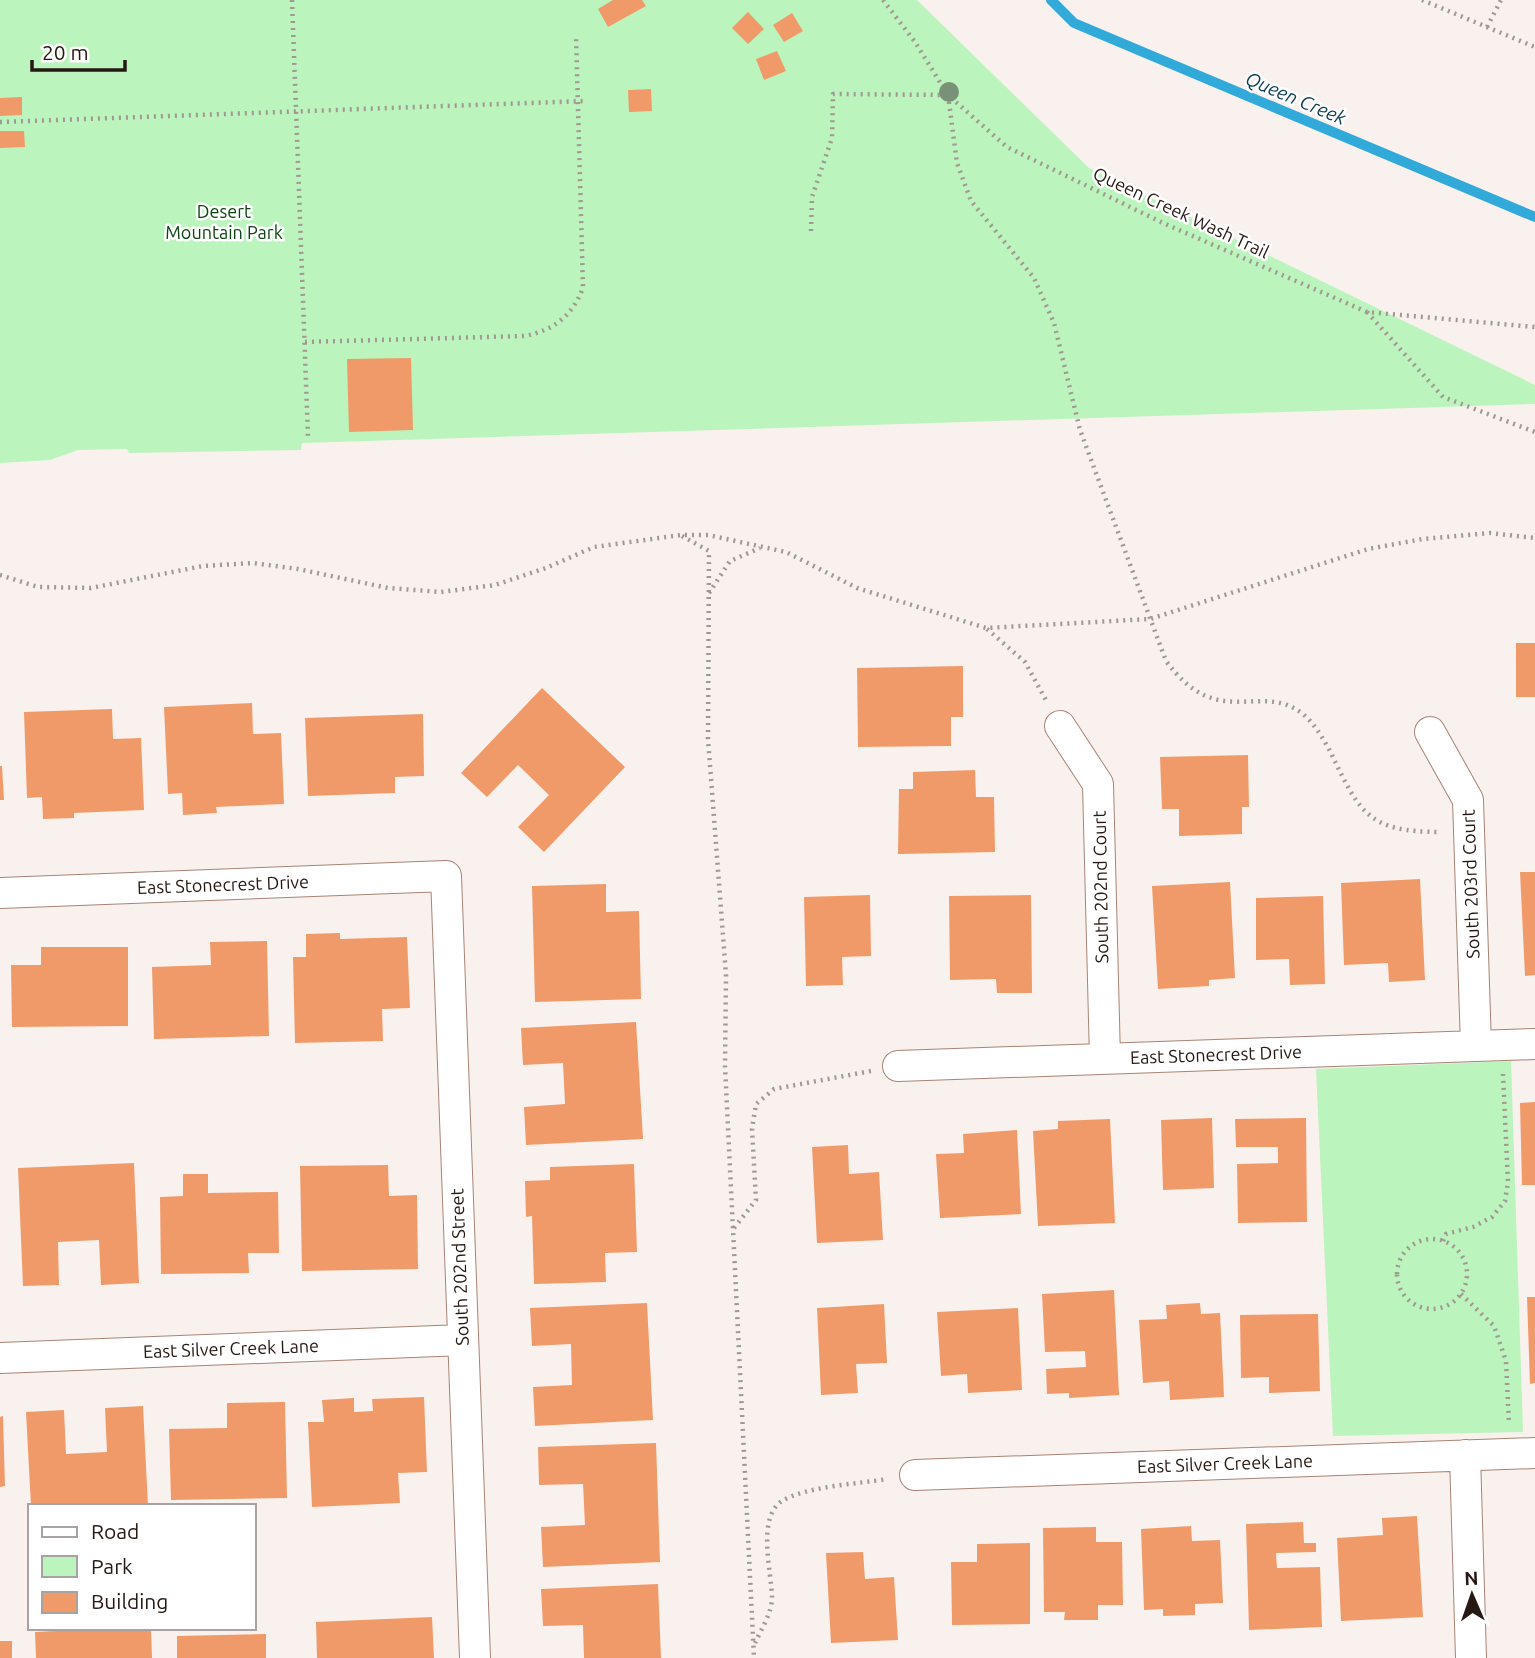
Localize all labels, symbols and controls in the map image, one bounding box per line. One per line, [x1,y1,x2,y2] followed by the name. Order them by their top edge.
[32,28,124,72] scale bar
[42,40,89,64] text: 20 m
[1243,67,1350,129] water label: Queen Creek
[1090,163,1273,263] street label: Queen Creek Wash Trail
[165,201,283,242] park label: Desert Mountain Park
[1457,809,1483,959] street label: South 203rd Court
[1089,810,1111,964] street label: South 202nd Court
[137,871,309,897] street label: East Stonecrest Drive
[1130,1041,1302,1067] street label: East Stonecrest Drive
[446,1188,472,1346] street label: South 202nd Street
[143,1335,319,1361] street label: East Silver Creek Lane
[1137,1450,1313,1476] street label: East Silver Creek Lane
[28,1504,256,1630] legend
[91,1519,139,1543] text: Road
[91,1554,133,1578] text: Park
[1437,1560,1507,1630] north arrow
[1464,1567,1479,1589] text: N
[91,1589,168,1613] text: Building

